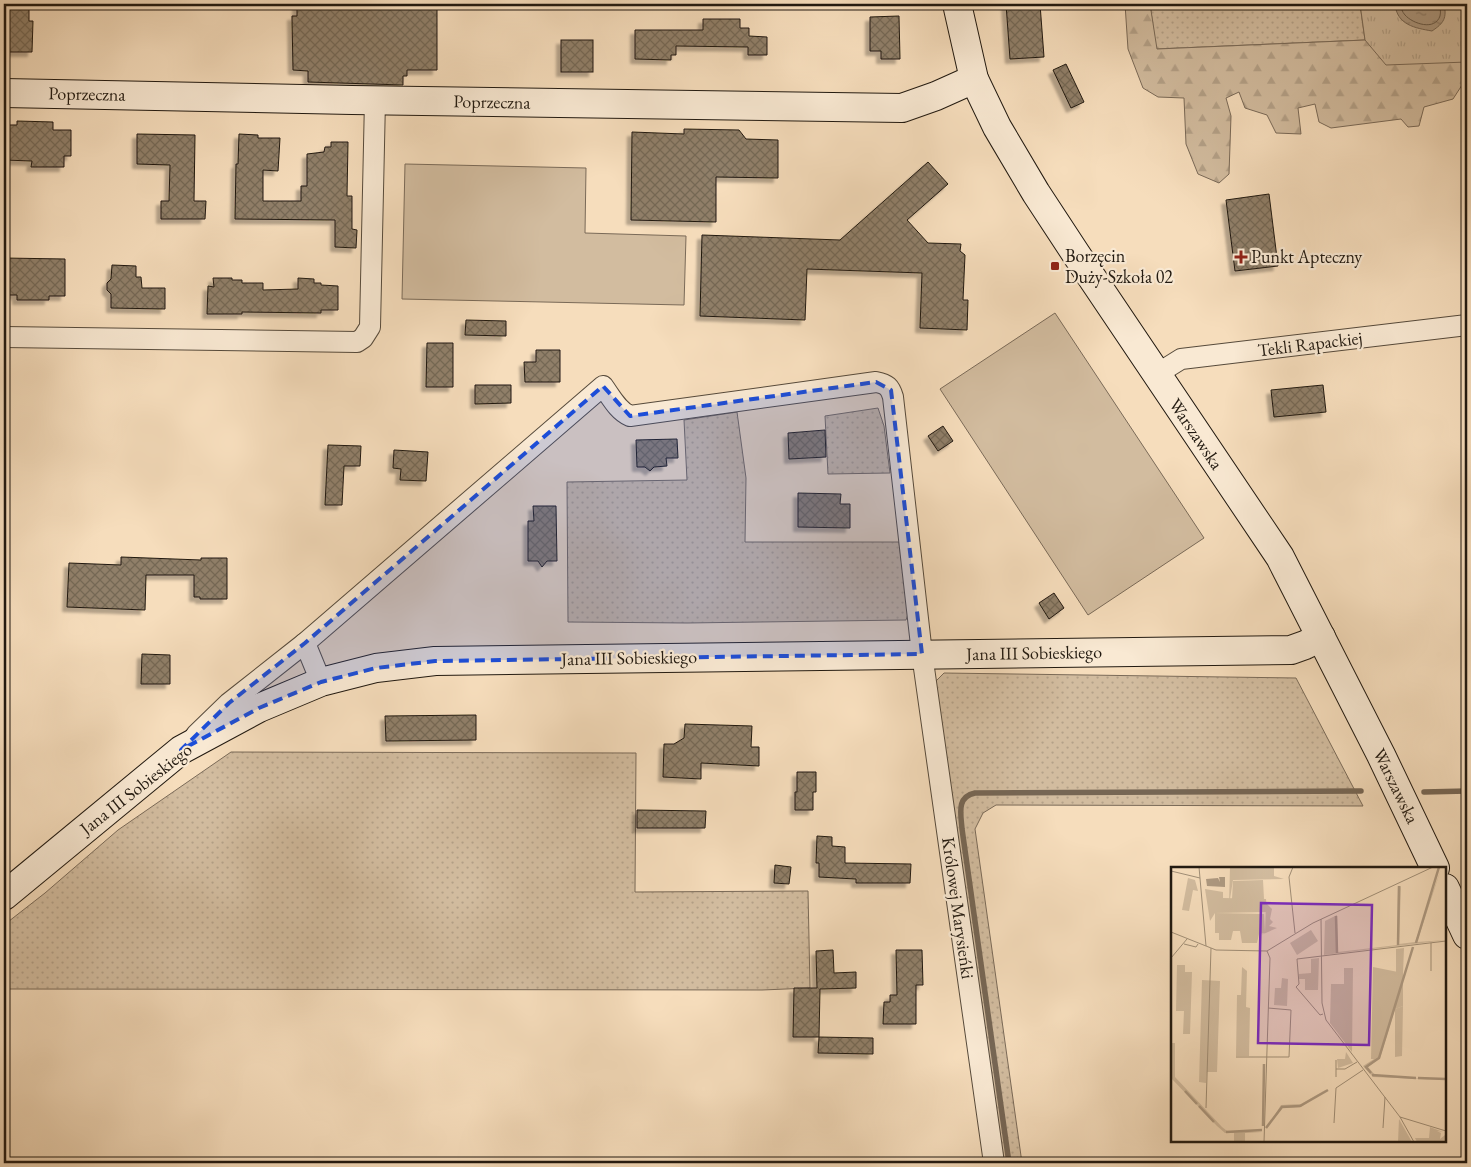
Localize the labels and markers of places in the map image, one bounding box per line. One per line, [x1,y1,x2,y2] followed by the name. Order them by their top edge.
[1065,244,1173,288] place label: Borzęcin Duży-Szkoła 02
[1251,245,1362,268] place label: Punkt Apteczny
[1235,251,1247,263] marker: Punkt Apteczny
[1049,260,1061,272] marker: Borzęcin Duży-Szkoła 02

